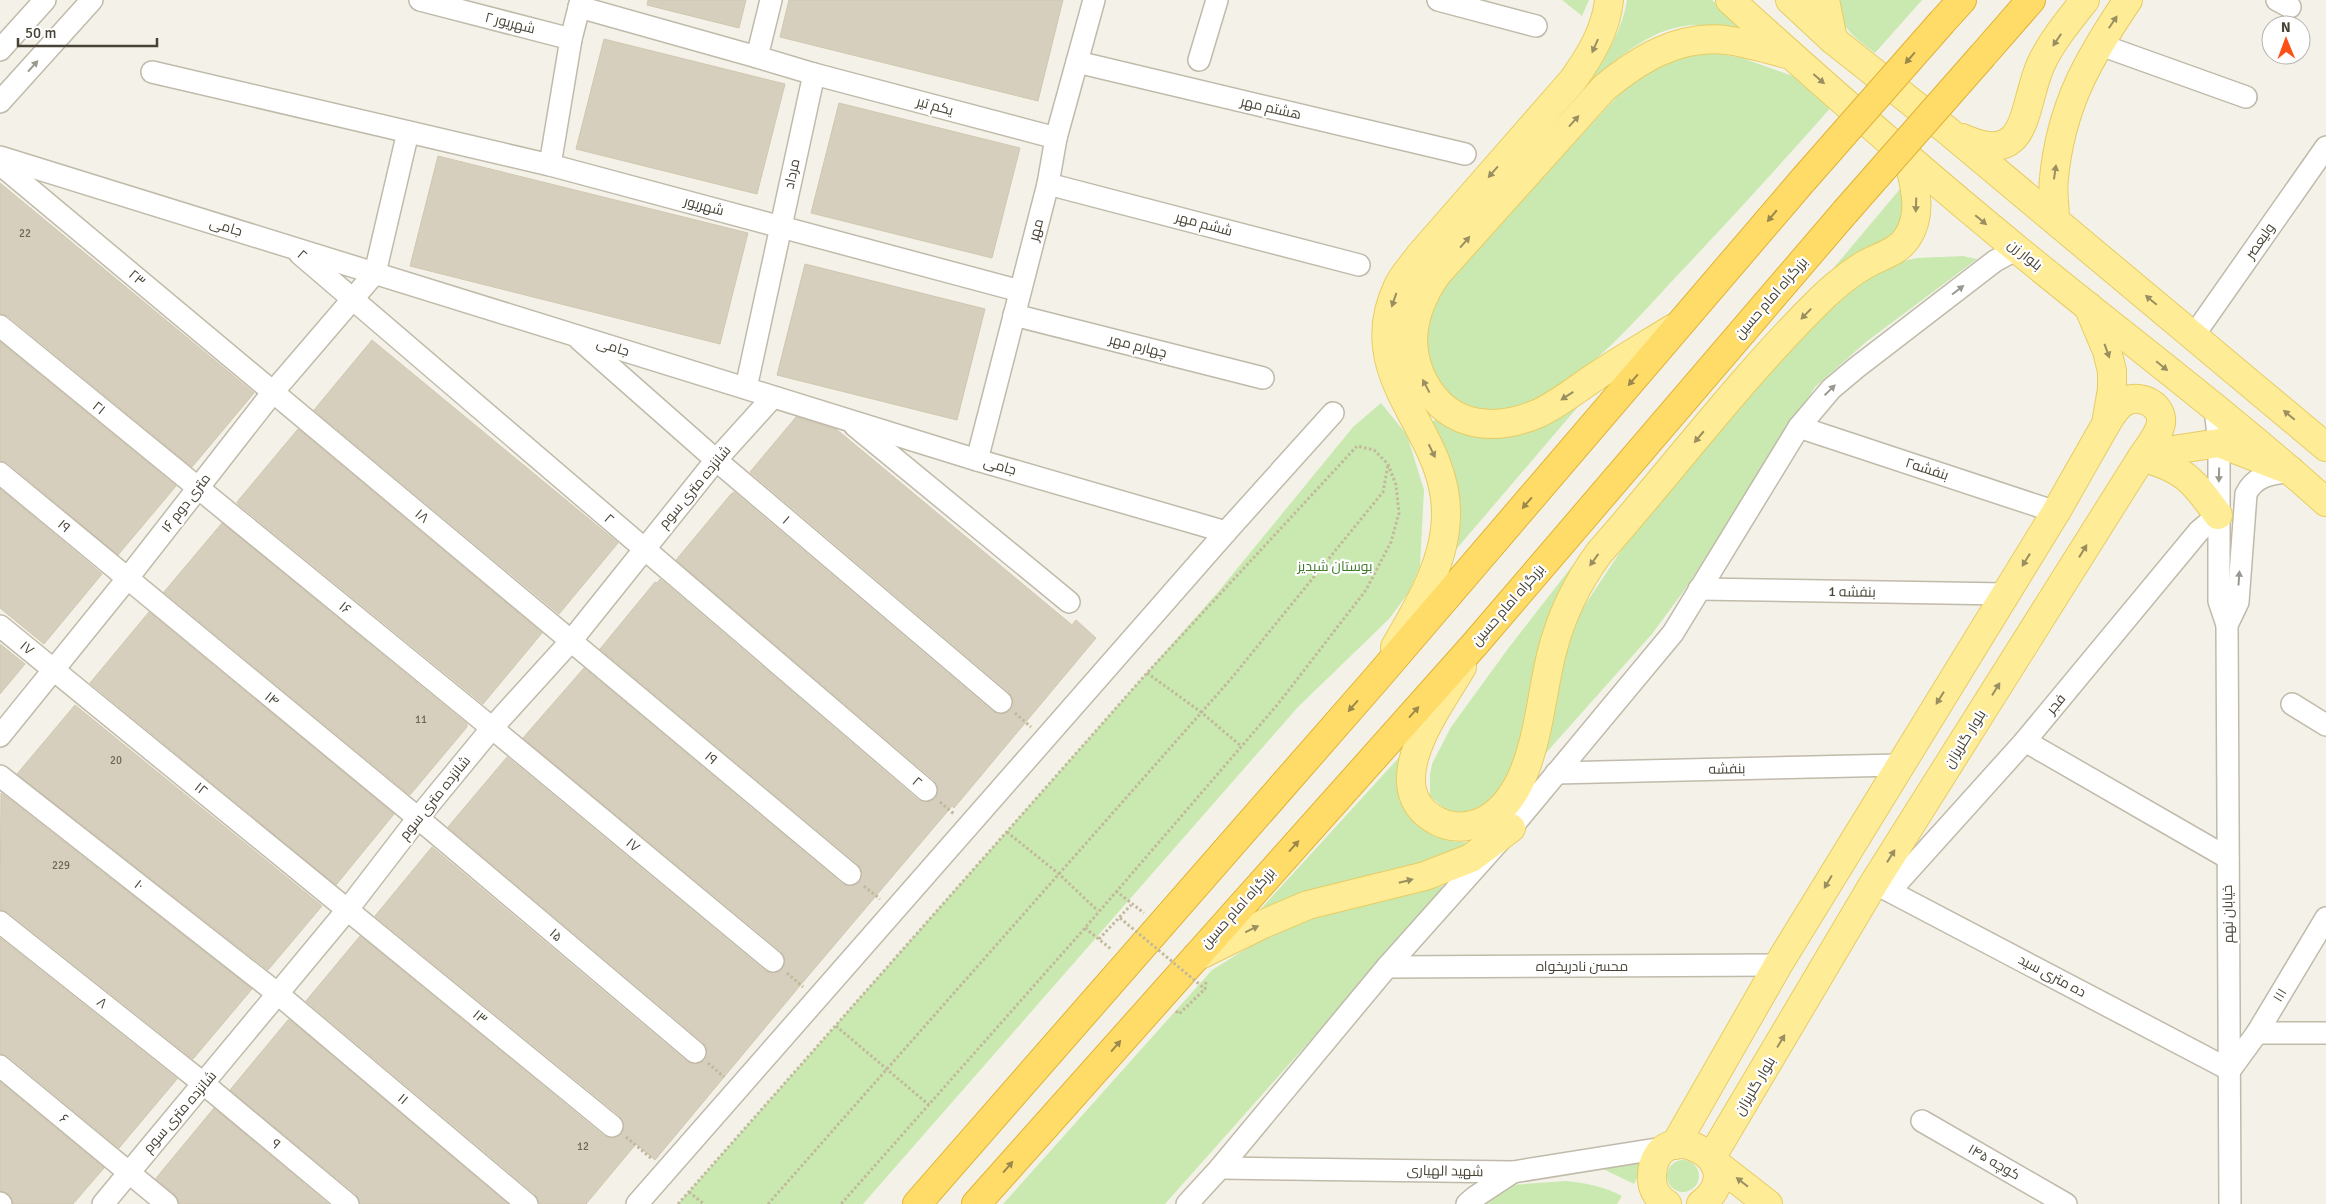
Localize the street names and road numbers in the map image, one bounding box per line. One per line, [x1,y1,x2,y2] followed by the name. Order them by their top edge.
[483,9,537,37] street label: شهریور ۲
[914,93,955,120] street label: یکم تیر
[1238,93,1303,124] street label: هشتم مهر
[781,157,803,191] street label: مرداد
[681,192,726,219] street label: شهریور
[1172,208,1234,241] street label: ششم مهر
[208,214,244,240] street label: جامی
[1025,217,1047,244] street label: مهر
[2241,220,2278,263] street label: ولیعصر
[2004,236,2046,274] street label: بلوار زن
[294,246,310,264] street label: ۲
[1731,254,1812,343] street label: بزرگراه امام حسین
[125,266,149,290] street label: ۲۳
[1106,330,1169,362] street label: چهارم مهر
[595,334,631,360] street label: جامی
[89,398,109,418] street label: ۲۱
[655,442,735,533] street label: شانزده متری سوم
[982,453,1018,479] street label: جامی
[1903,454,1951,484] street label: بنفشه۲
[158,470,215,537] street label: ۱۶ متری دوم
[412,505,433,527] street label: ۱۸
[601,510,617,528] street label: ۲
[779,512,793,528] street label: ۱
[54,516,74,536] street label: ۱۹
[1468,561,1549,650] street label: بزرگراه امام حسین
[1828,583,1876,601] street label: بنفشه 1
[335,598,355,618] street label: ۱۶
[17,637,38,659] street label: ۱۷
[261,688,283,710] street label: ۱۴
[2042,690,2069,718] street label: فجر
[1940,707,1990,771] street label: بلوار گلریزان
[701,748,721,768] street label: ۱۹
[396,753,475,844] street label: شانزده متری سوم
[1708,760,1746,778] street label: بنفشه
[909,773,925,791] street label: ۲
[191,779,211,799] street label: ۱۲
[623,834,644,856] street label: ۱۷
[1197,864,1279,953] street label: بزرگراه امام حسین
[131,876,147,894] street label: ۱۰
[2219,885,2238,943] street label: خیابان نهم
[546,925,566,945] street label: ۱۵
[2015,951,2089,1001] street label: ده متری سید
[1536,958,1628,975] street label: محسن نادریخواه
[2269,985,2291,1005] street label: ۱۱۱
[93,994,111,1013] street label: ۸
[469,1006,491,1028] street label: ۱۳
[1731,1053,1779,1119] street label: بلوار گلریزان
[140,1068,221,1157] street label: شانزده متری سوم
[394,1090,412,1108] street label: ۱۱
[56,1110,72,1128] street label: ۶
[268,1135,284,1153] street label: ۹
[1965,1140,2023,1184] street label: کوچه ۱۴۵
[1406,1162,1484,1180] street label: شهید الهیاری

